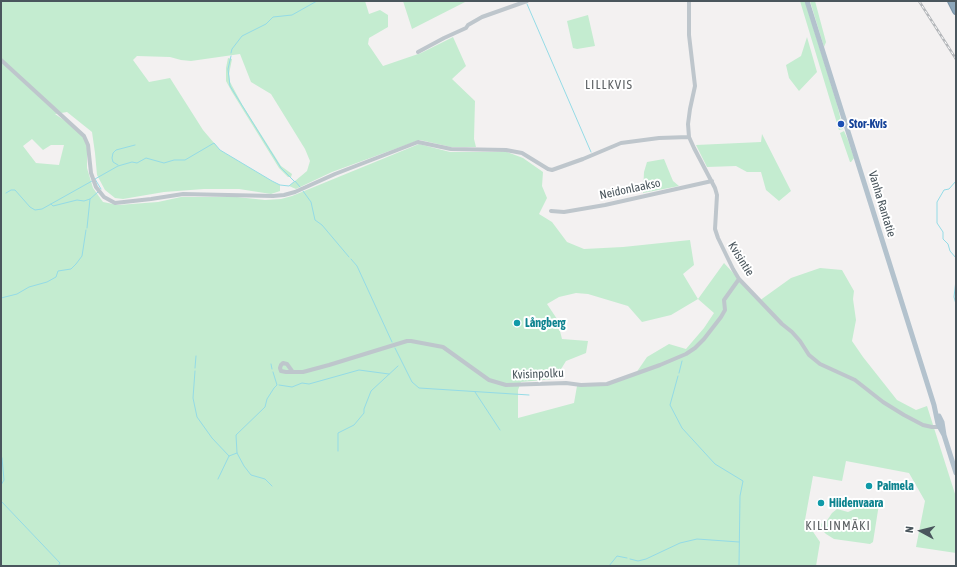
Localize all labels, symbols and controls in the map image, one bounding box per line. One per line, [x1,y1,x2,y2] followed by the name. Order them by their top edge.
[585,77,633,93] district label: LILLKVIS
[849,117,887,131] place label: Stor-Kvis
[836,119,846,129] marker: Stor-Kvis
[865,169,899,239] street label: Vanha Rantatie
[598,176,662,202] street label: Neidonlaakso
[725,239,757,279] street label: Kvisintie
[525,316,566,330] place label: Långberg
[512,318,522,328] marker: Långberg
[512,366,564,382] street label: Kvisinpolku
[877,479,914,493] place label: Paimela
[864,481,874,491] marker: Paimela
[829,496,883,510] place label: Hiidenvaara
[816,498,826,508] marker: Hiidenvaara
[901,511,941,551] north arrow
[805,518,871,534] district label: KILLINMÄKI
[903,526,915,533] text: N

